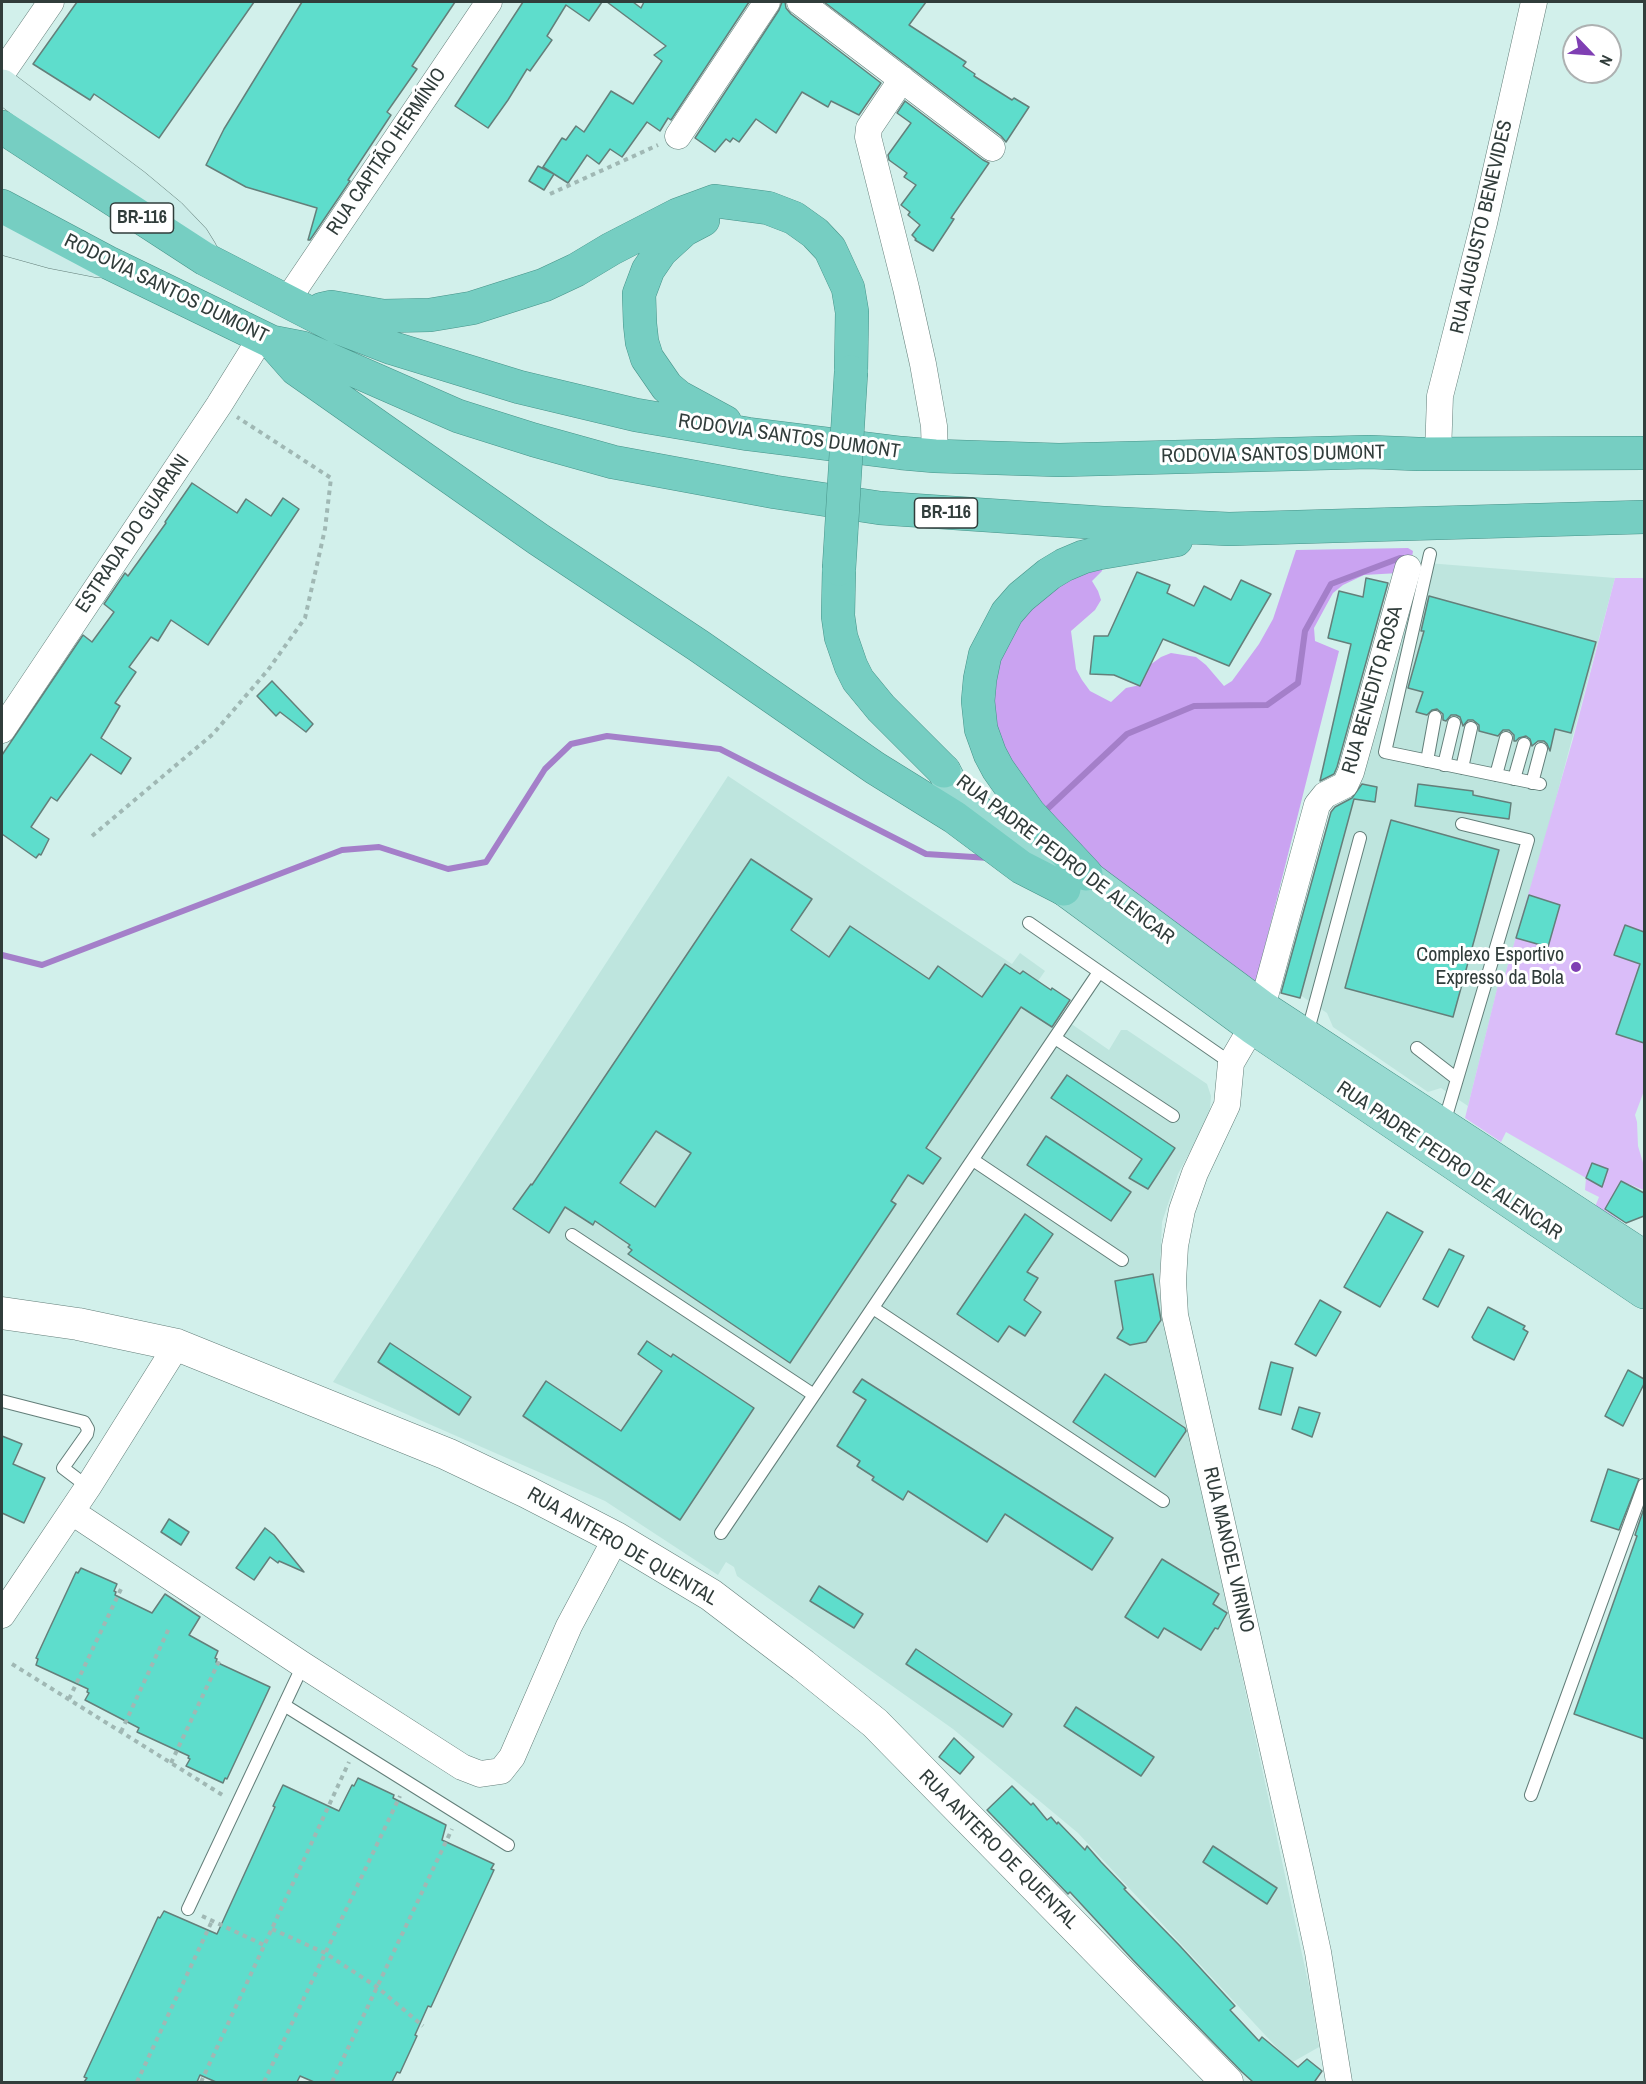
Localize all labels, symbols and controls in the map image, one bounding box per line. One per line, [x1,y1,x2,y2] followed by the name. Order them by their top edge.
[1562,24,1622,84] north arrow
[1595,52,1618,70] text: N
[322,64,452,240] street label: RUA CAPITÃO HERMÍNIO
[1446,118,1518,336] street label: RUA AUGUSTO BENEVIDES
[110,203,174,233] road number: BR-116
[60,229,272,349] street label: RODOVIA SANTOS DUMONT
[676,410,902,464] street label: RODOVIA SANTOS DUMONT
[1161,441,1385,469] street label: RODOVIA SANTOS DUMONT
[71,450,195,618] street label: ESTRADA DO GUARANI
[914,498,978,528] road number: BR-116
[1338,603,1408,777] street label: RUA BENEDITO ROSA
[951,770,1179,950] street label: RUA PADRE PEDRO DE ALENCAR
[1416,944,1564,991] place label: Complexo Esportivo Expresso da Bola
[1569,960,1583,974] marker: Complexo Esportivo Expresso da Bola
[1332,1076,1566,1246] street label: RUA PADRE PEDRO DE ALENCAR
[1197,1465,1259,1635] street label: RUA MANOEL VIRINO
[523,1483,721,1611] street label: RUA ANTERO DE QUENTAL
[913,1765,1083,1935] street label: RUA ANTERO DE QUENTAL

